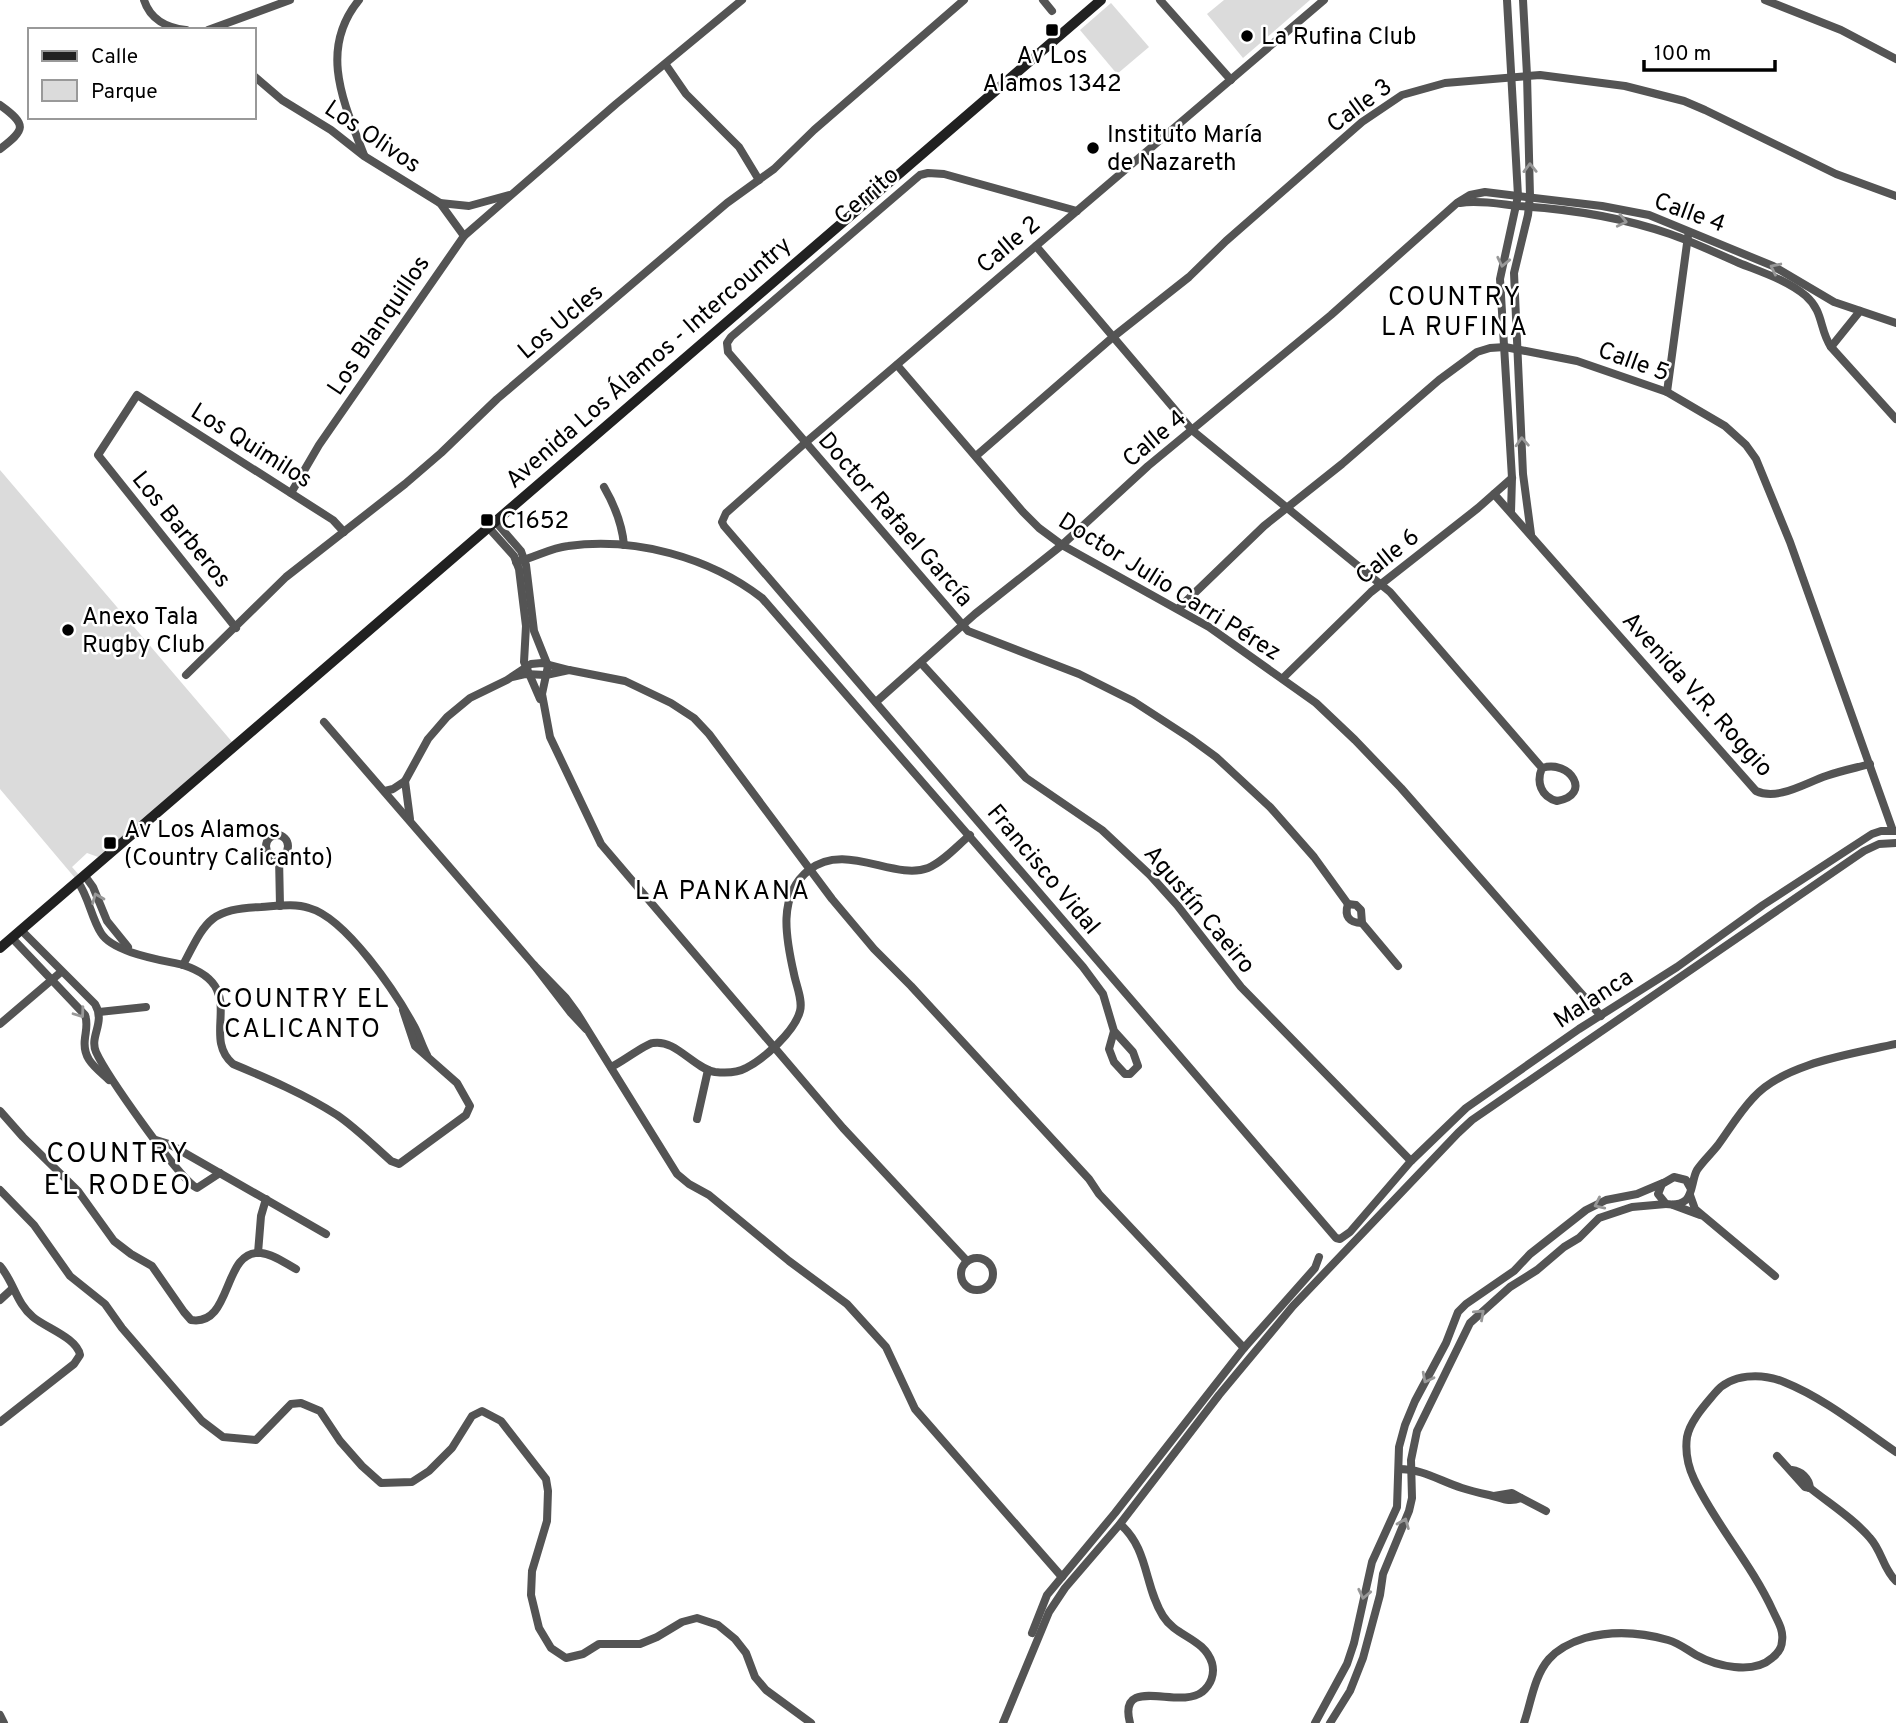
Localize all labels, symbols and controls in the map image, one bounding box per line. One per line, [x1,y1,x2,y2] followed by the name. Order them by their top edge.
[1044,22,1060,38] marker: Av Los Alamos 1342
[1261,23,1417,53] place label: La Rufina Club
[28,28,256,119] legend
[1239,28,1255,44] marker: La Rufina Club
[1644,28,1775,72] scale bar
[1654,41,1711,68] text: 100 m
[982,42,1122,100] place label: Av Los Alamos 1342
[91,44,138,71] text: Calle
[1322,73,1399,140] street label: Calle 3
[91,79,158,106] text: Parque
[318,94,426,181] street label: Los Olivos
[1107,121,1262,179] place label: Instituto María de Nazareth
[1085,140,1101,156] marker: Instituto María de Nazareth
[829,161,906,232] street label: Cerrito
[1522,162,1538,173] one-way arrow
[1649,187,1729,241] street label: Calle 4
[971,210,1047,281] street label: Calle 2
[1616,213,1628,227] one-way arrow
[499,230,798,496] street label: Avenida Los Álamos - Intercountry
[322,250,438,402] street label: Los Blanquillos
[1497,256,1512,268] one-way arrow
[1770,262,1782,276] one-way arrow
[512,278,610,367] street label: Los Ucles
[1381,282,1529,345] district label: COUNTRY LA RUFINA
[1593,336,1673,390] street label: Calle 5
[185,397,317,496] street label: Los Quimilos
[1117,404,1193,475] street label: Calle 4
[810,427,979,614] street label: Doctor Rafael García
[1514,436,1529,447] one-way arrow
[124,466,237,595] street label: Los Barberos
[501,507,569,537] place label: C1652
[1052,507,1286,669] street label: Doctor Julio Carri Pérez
[479,512,495,528] marker: C1652
[1350,523,1426,592] street label: Calle 6
[82,603,205,661] place label: Anexo Tala Rugby Club
[1615,607,1779,784] street label: Avenida V.R. Roggio
[60,622,76,638] marker: Anexo Tala Rugby Club
[979,799,1106,942] street label: Francisco Vidal
[124,816,333,874] place label: Av Los Alamos (Country Calicanto)
[102,835,118,851] marker: Av Los Alamos (Country Calicanto)
[1136,840,1261,980] street label: Agustín Caeiro
[635,876,811,909] district label: LA PANKANA
[92,893,106,905] one-way arrow
[1549,963,1639,1036] street label: Malanca
[215,984,391,1047] district label: COUNTRY EL CALICANTO
[72,1005,84,1017] one-way arrow
[44,1137,192,1205] district label: COUNTRY EL RODEO
[1594,1196,1606,1210] one-way arrow
[1471,1310,1484,1322] one-way arrow
[1421,1371,1435,1383] one-way arrow
[1396,1517,1410,1530] one-way arrow
[1358,1588,1373,1600] one-way arrow

